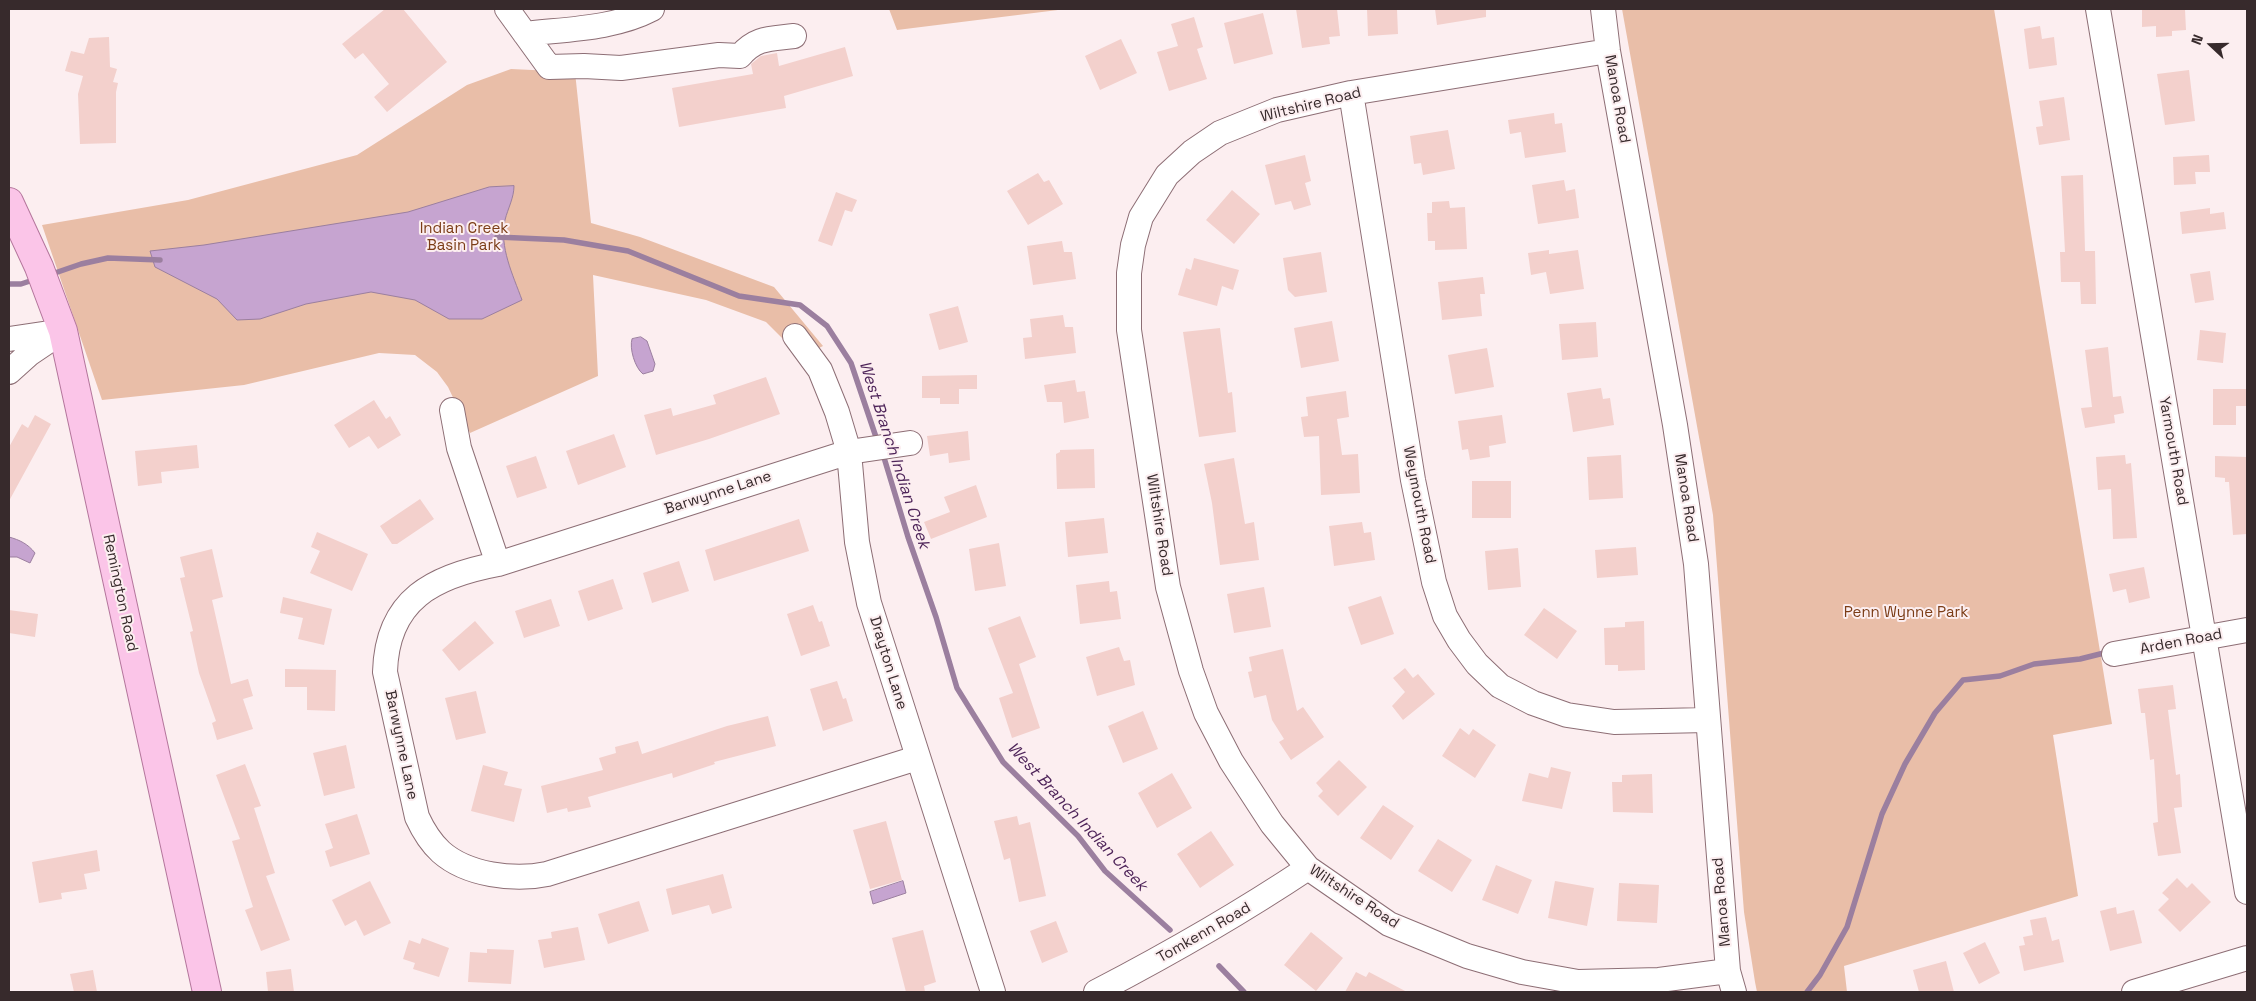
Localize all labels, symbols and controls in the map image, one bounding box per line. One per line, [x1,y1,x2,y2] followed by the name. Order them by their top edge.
[2186,20,2236,70] north arrow
[2187,32,2207,47] text: N
[1600,53,1634,145] street label: Manoa Road
[1259,84,1363,126] street label: Wiltshire Road
[420,220,508,255] park label: Indian Creek Basin Park
[855,359,933,551] water label: West Branch Indian Creek
[2155,395,2191,507] street label: Yarmouth Road
[1399,445,1439,565] street label: Weymouth Road
[1670,452,1702,544] street label: Manoa Road
[662,467,774,519] street label: Barwynne Lane
[1142,473,1176,577] street label: Wiltshire Road
[99,533,141,653] street label: Remington Road
[1844,604,1968,622] park label: Penn Wynne Park
[865,614,911,712] street label: Drayton Lane
[2138,625,2224,659] street label: Arden Road
[381,689,421,801] street label: Barwynne Lane
[1003,739,1151,895] water label: West Branch Indian Creek
[1709,857,1735,947] street label: Manoa Road
[1306,861,1402,933] street label: Wiltshire Road
[1154,899,1254,967] street label: Tomkenn Road

